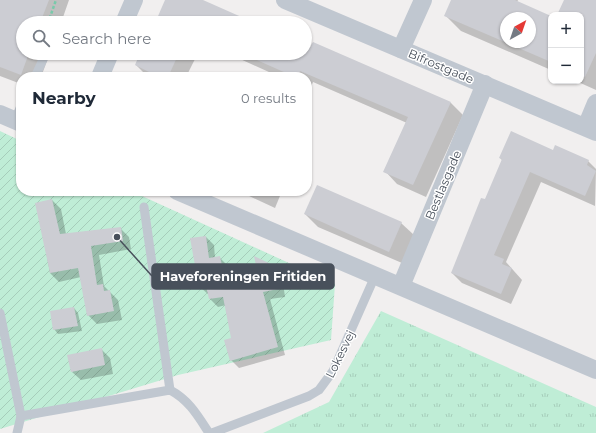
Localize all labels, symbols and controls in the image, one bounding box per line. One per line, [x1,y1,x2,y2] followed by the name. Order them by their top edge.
[500,12,536,48] north arrow
[548,12,584,84] map controls
[548,12,584,48] button: +
[16,16,312,60] search box
[30,27,52,49] icon: search
[62,29,151,48] text: Search here
[406,45,476,87] street label: Bifrostgade
[548,48,584,84] button: −
[32,88,96,108] text: Nearby
[241,90,296,106] text: 0 results
[422,148,464,222] street label: Bestlasgade
[152,264,334,289] callout: Haveforeningen Fritiden
[160,268,326,284] text: Haveforeningen Fritiden
[322,328,358,380] street label: Lokesvej

